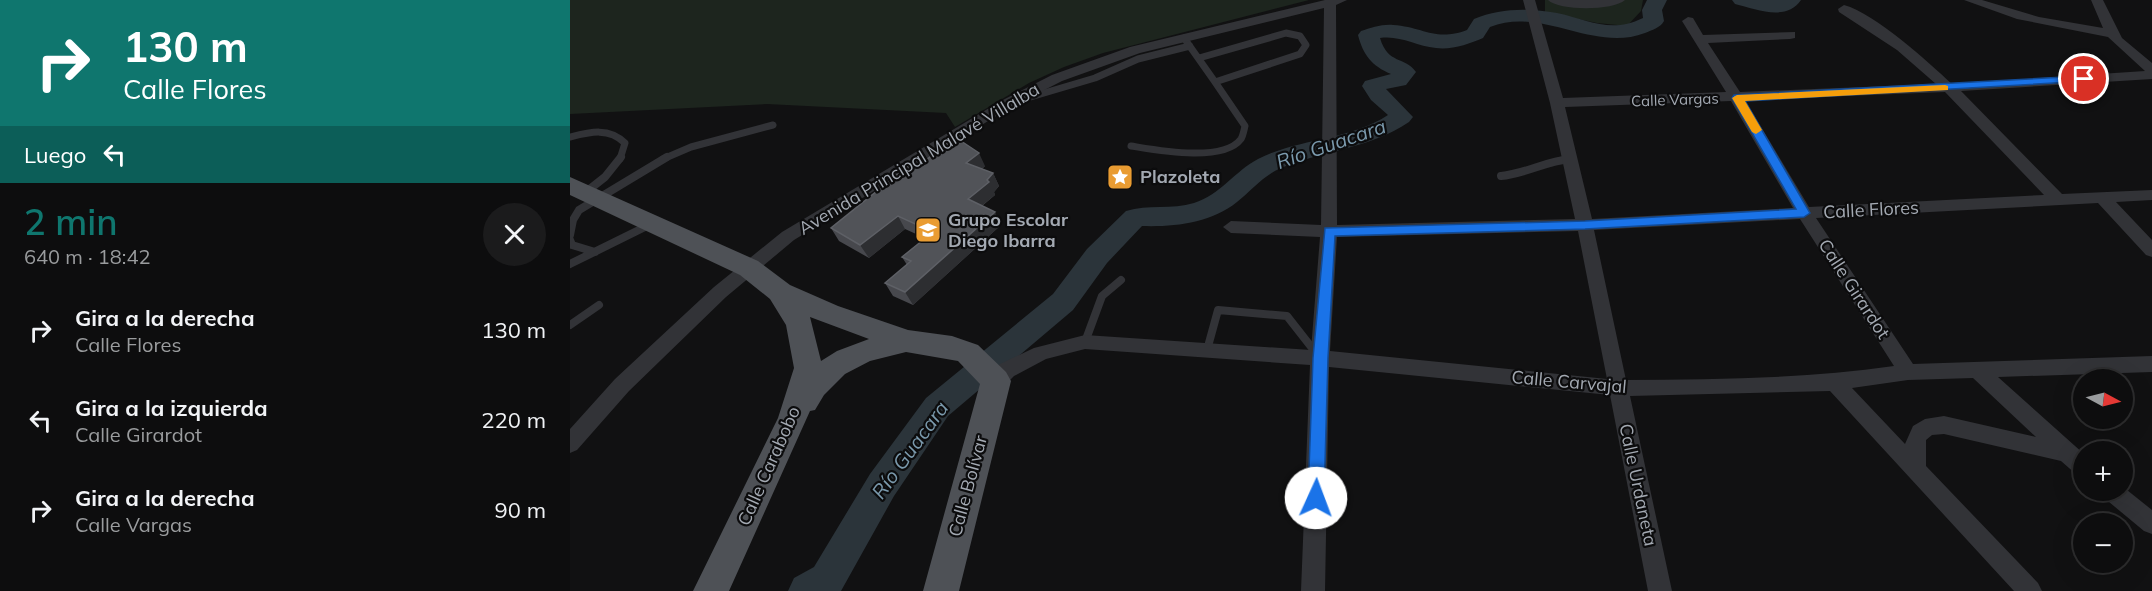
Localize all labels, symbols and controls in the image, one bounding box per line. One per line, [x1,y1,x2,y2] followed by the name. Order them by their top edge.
[123,20,248,73] text: 130 m
[24,24,102,102] icon: right
[2058,53,2109,104] pin
[2067,62,2100,95] icon: arrive
[123,72,267,106] text: Calle Flores
[794,77,1043,240] street label: Avenida Principal Malavé Villalba
[1631,88,1719,111] street label: Calle Vargas
[1273,113,1389,174] water label: Río Guacara
[98,138,131,171] icon: left
[24,141,86,169] text: Luego
[1105,162,1135,192] place icon: Plazoleta
[1140,165,1220,188] place label: Plazoleta
[1823,196,1919,223] street label: Calle Flores
[24,199,118,244] text: 2 min
[483,203,546,266] button: close
[948,208,1069,252] place label: Grupo Escolar Diego Ibarra
[913,215,943,245] school or university icon: Grupo Escolar Diego Ibarra
[1814,235,1895,343] street label: Calle Girardot
[24,244,150,269] text: 640 m · 18:42
[75,304,255,332] text: Gira a la derecha
[24,314,57,347] icon: right
[481,316,546,344] text: 130 m
[75,332,181,357] text: Calle Flores
[1511,365,1627,398] street label: Calle Carvajal
[2073,369,2133,429] north arrow
[2073,369,2133,573] map controls
[75,394,268,422] text: Gira a la izquierda
[866,396,953,503] water label: Río Guacara
[732,403,805,529] street label: Calle Carabobo
[24,404,57,437] icon: left
[481,406,546,434] text: 220 m
[75,422,202,447] text: Calle Girardot
[1614,422,1663,548] street label: Calle Urdaneta
[943,432,992,539] street label: Calle Bolívar
[2073,441,2133,501] button: +
[1284,466,1348,530] position arrow
[75,484,255,512] text: Gira a la derecha
[24,494,57,527] icon: right
[495,496,546,524] text: 90 m
[75,512,192,537] text: Calle Vargas
[2073,513,2133,573] button: −

